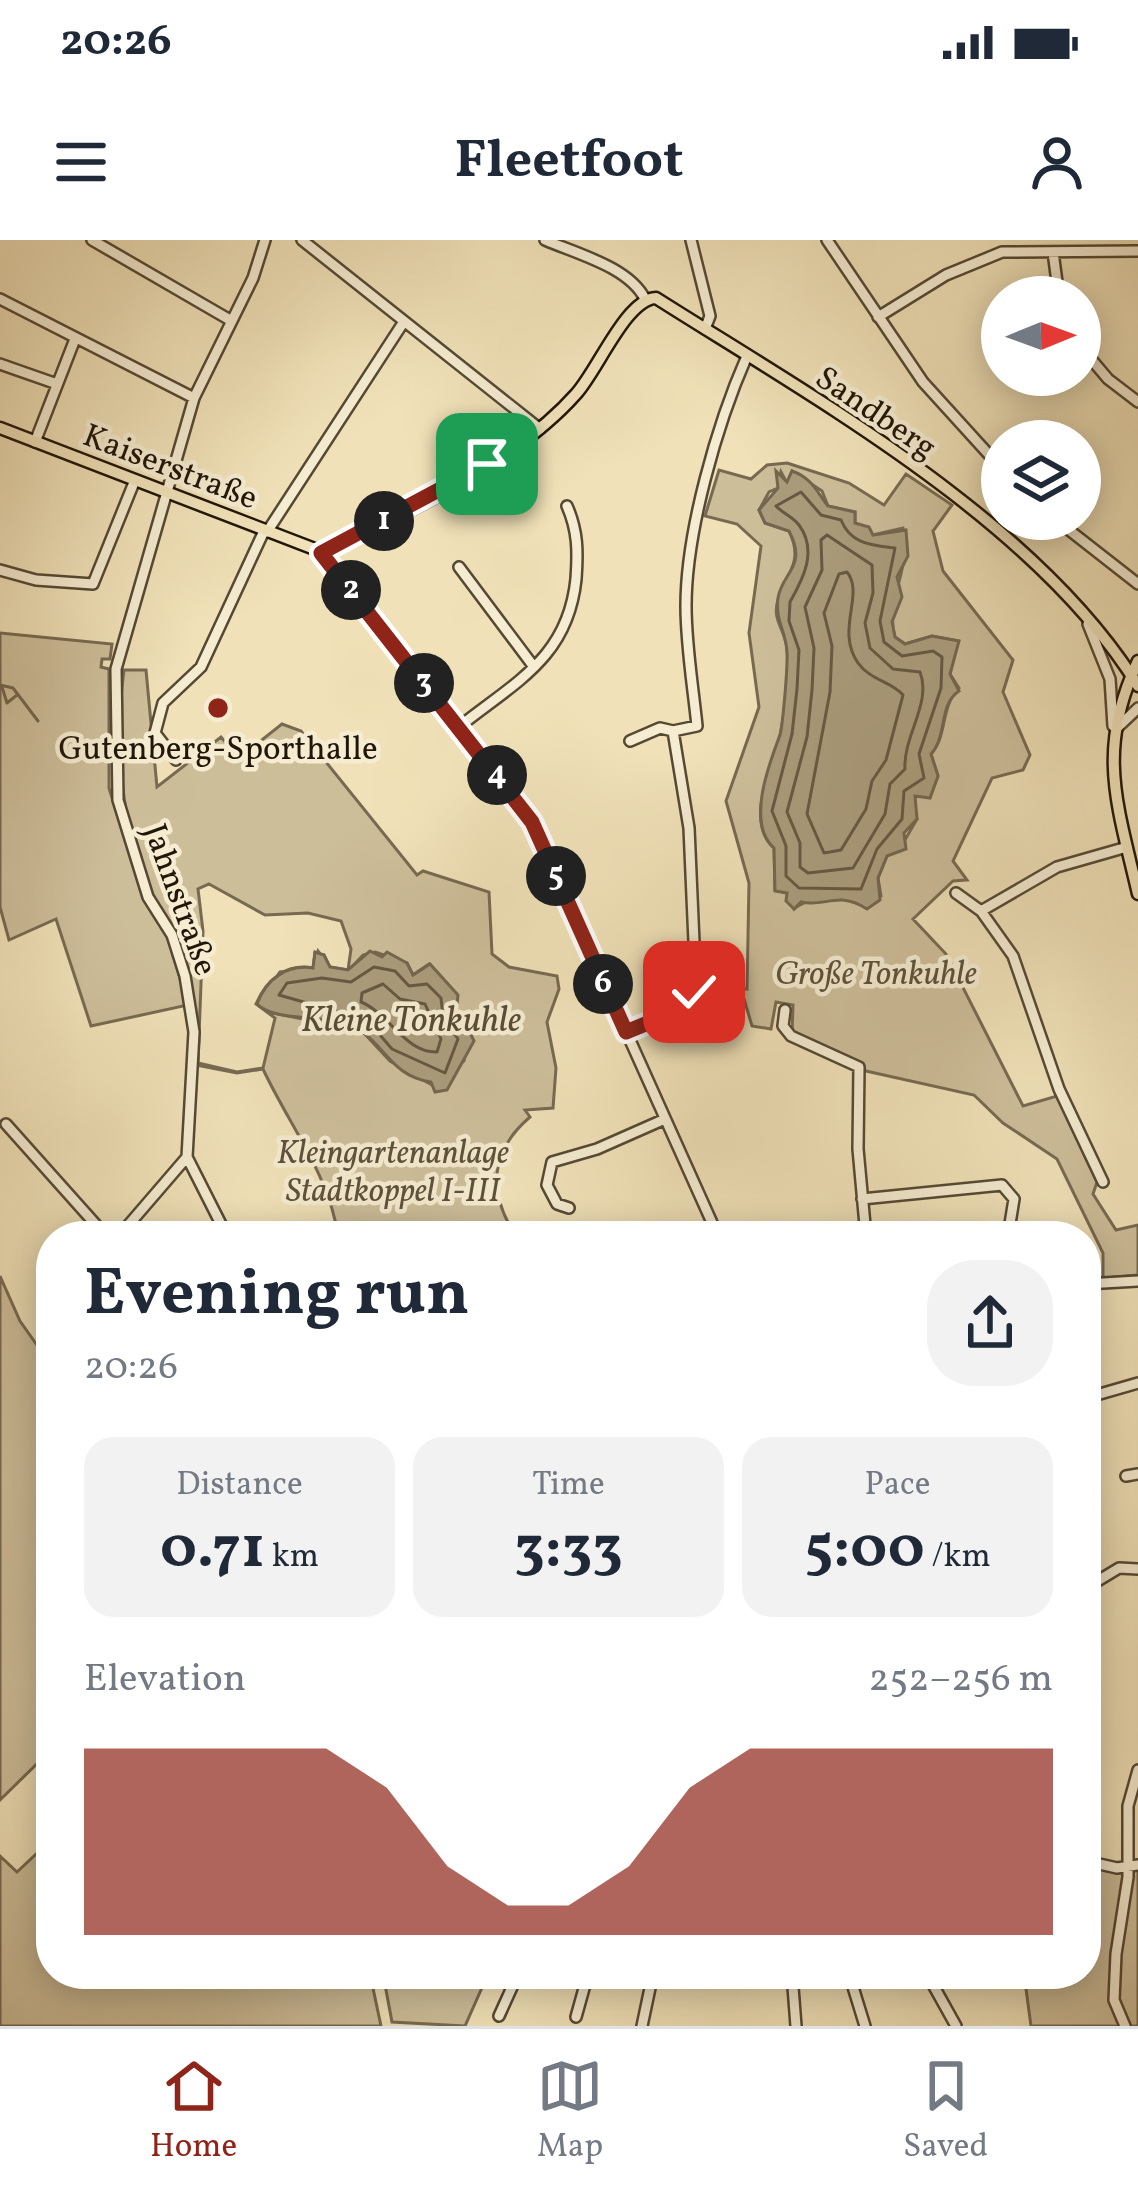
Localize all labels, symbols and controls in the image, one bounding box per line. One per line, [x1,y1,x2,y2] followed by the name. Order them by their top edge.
[60,11,172,74] text: 20:26
[454,125,684,200] text: Fleetfoot
[48,129,114,195] icon: menu
[1024,129,1090,195] icon: person
[981,276,1101,396] north arrow
[981,276,1101,540] map controls
[805,357,945,472] street label: Sandberg
[436,413,538,515] pin
[76,414,264,523] street label: Kaiserstraße
[981,420,1101,540] button: layers
[454,431,520,497] icon: arrive
[354,491,414,551] pin: 1
[377,498,391,544] text: 1
[321,560,381,620] pin: 2
[342,567,360,613] text: 2
[394,653,454,713] pin: 3
[416,660,432,706] text: 3
[205,695,231,721] marker: Gutenberg-Sporthalle
[58,728,378,774] place label: Gutenberg-Sporthalle
[467,745,527,805] pin: 4
[487,752,507,798] text: 4
[130,818,227,982] street label: Jahnstraße
[526,846,586,906] pin: 5
[548,853,564,899] text: 5
[643,941,745,1043] pin
[775,953,977,999] park label: Große Tonkuhle
[573,954,633,1014] pin: 6
[661,959,727,1025] icon: check
[594,961,612,1007] text: 6
[301,997,521,1047] water label: Kleine Tonkuhle
[277,1132,509,1216] park label: Kleingartenanlage Stadtkoppel I-III
[84,1250,470,1342] text: Evening run
[927,1260,1053,1386] button: share
[84,1341,178,1395] text: 20:26
[176,1463,303,1509] text: Distance
[532,1463,605,1509] text: Time
[865,1463,931,1509] text: Pace
[160,1509,265,1592] text: 0.71
[514,1509,623,1592] text: 3:33
[804,1509,925,1592] text: 5:00
[265,1535,319,1581] text: km
[925,1535,991,1581] text: /km
[84,1653,246,1707] text: Elevation
[869,1653,1053,1707] text: 252–256 m
[150,2053,237,2171] tab: Home
[537,2053,603,2171] tab: Map
[903,2053,988,2171] tab: Saved

